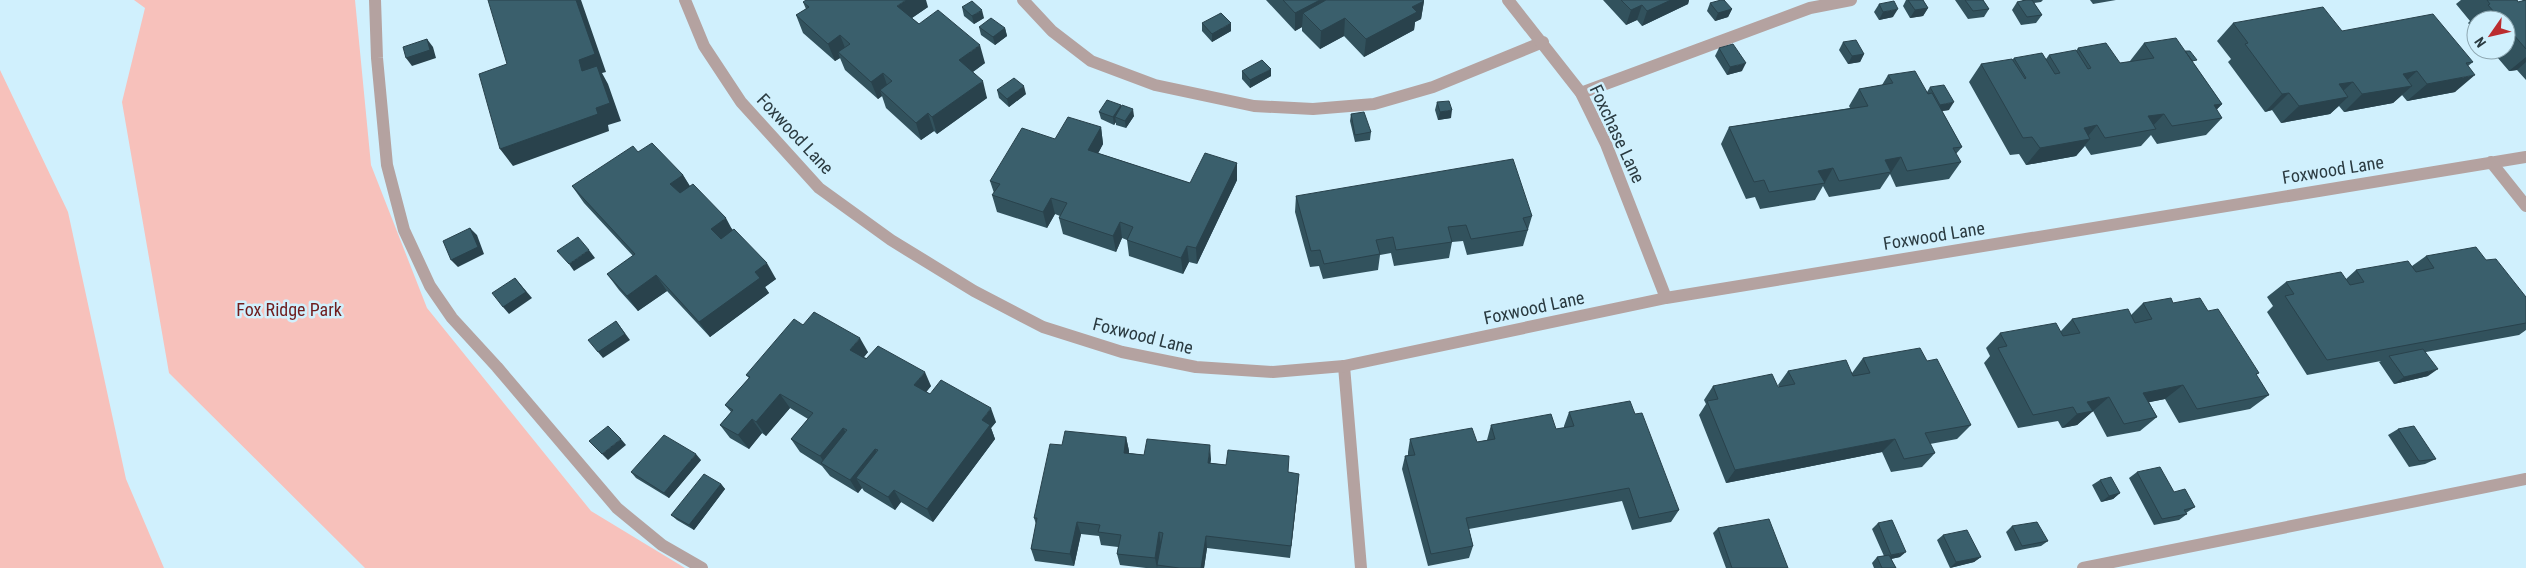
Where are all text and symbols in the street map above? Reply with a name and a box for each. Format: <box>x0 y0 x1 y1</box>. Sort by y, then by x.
north arrow <box>2466 10 2516 60</box>
text: N <box>2471 34 2489 50</box>
street label: Foxchase Lane <box>1586 81 1649 186</box>
street label: Foxwood Lane <box>753 89 838 178</box>
street label: Foxwood Lane <box>2281 151 2385 188</box>
street label: Foxwood Lane <box>1882 217 1986 254</box>
street label: Foxwood Lane <box>1482 287 1586 328</box>
park label: Fox Ridge Park <box>236 299 342 320</box>
street label: Foxwood Lane <box>1091 313 1195 358</box>

